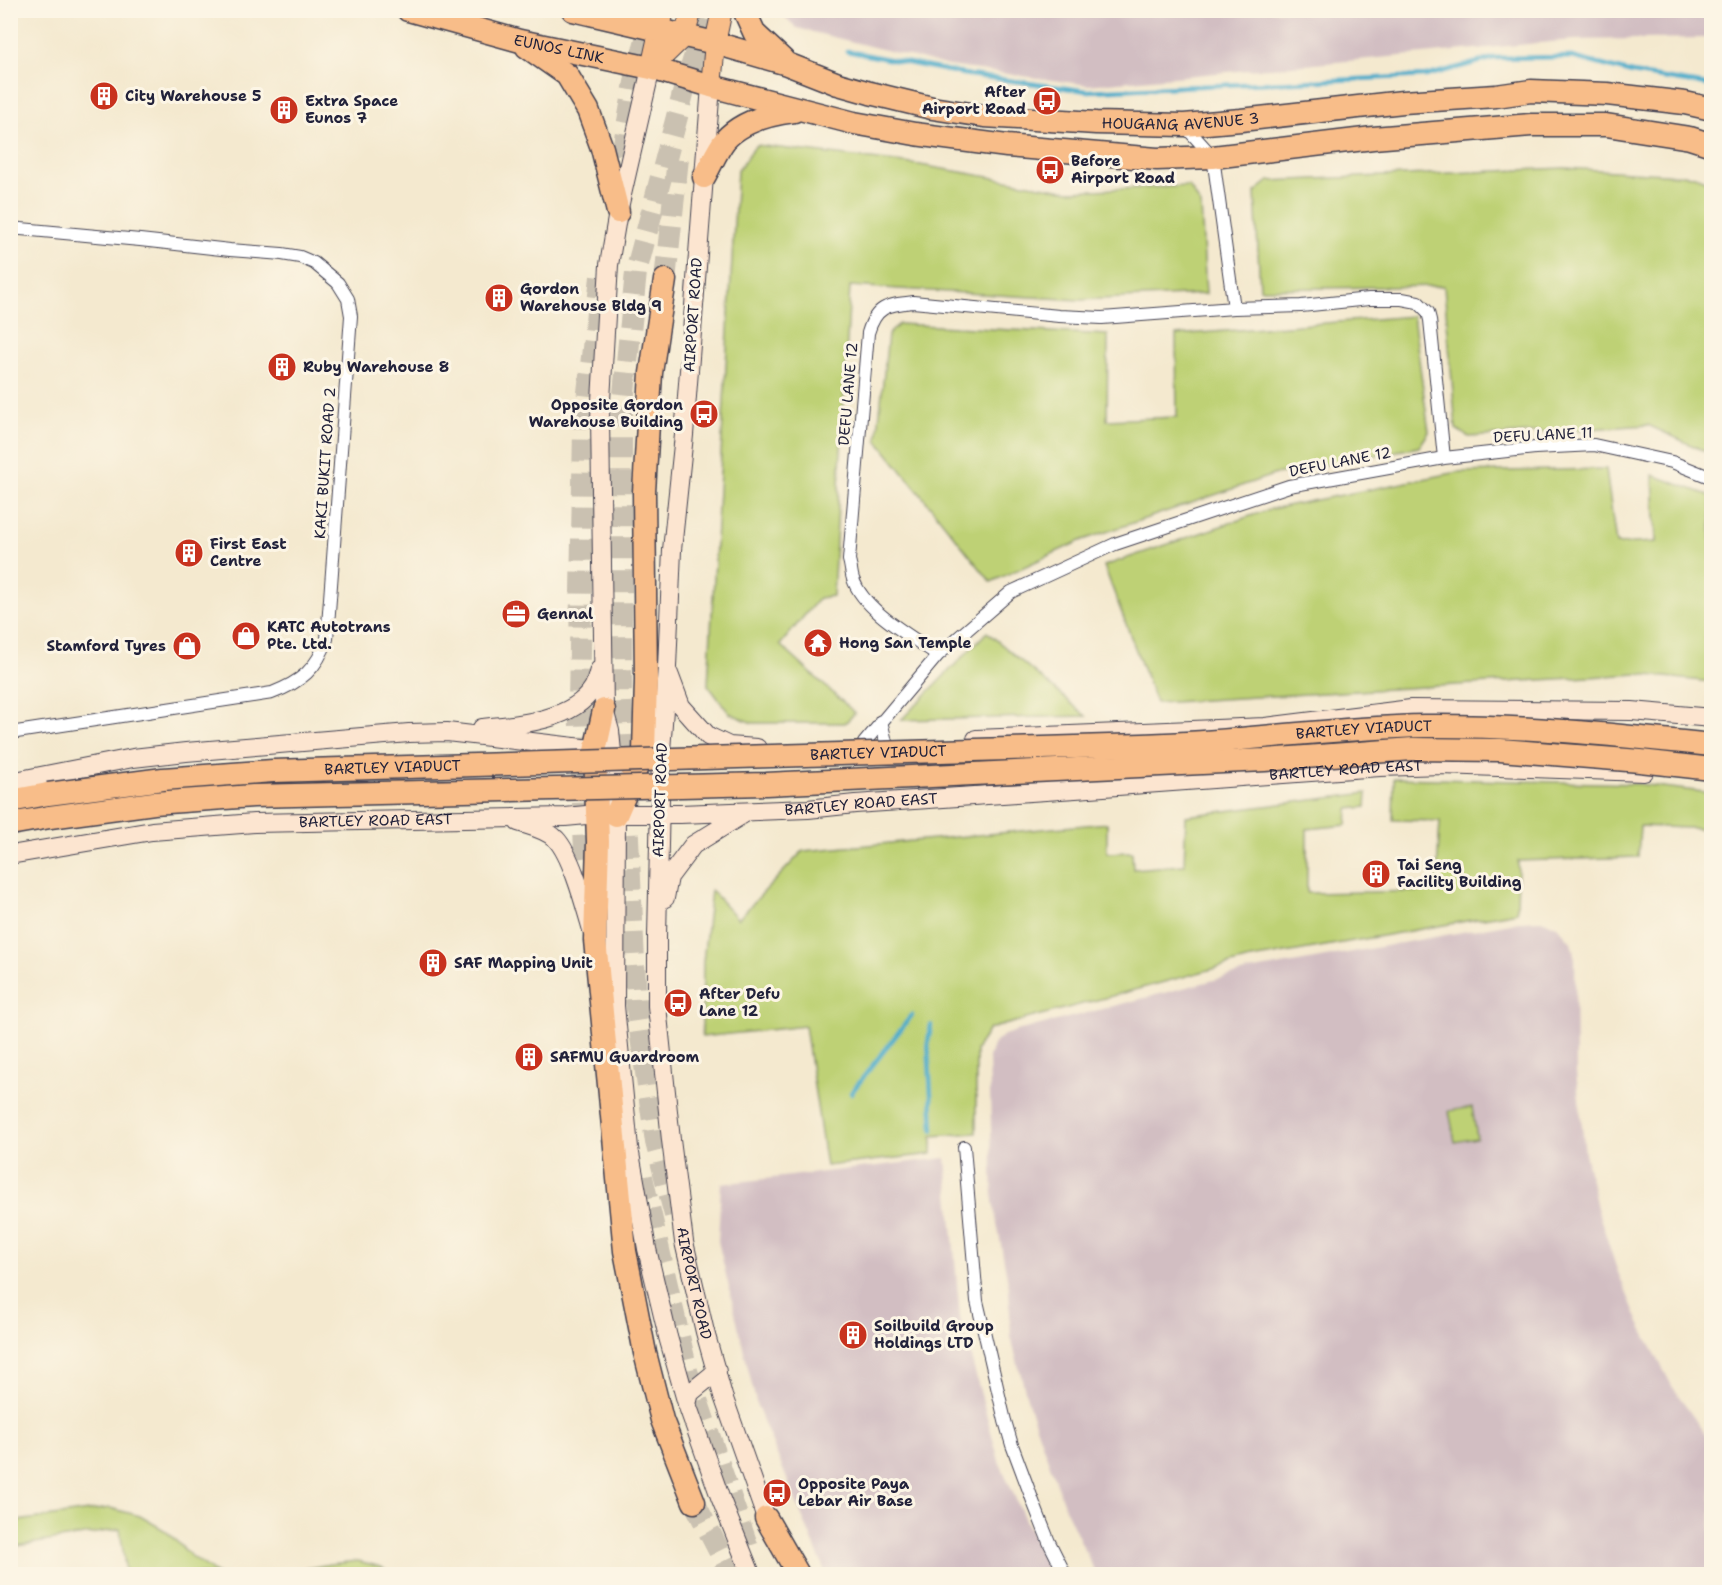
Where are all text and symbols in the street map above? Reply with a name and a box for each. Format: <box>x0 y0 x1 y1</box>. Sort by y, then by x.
street label: EUNOS LINK <box>511 30 606 68</box>
building icon: City Warehouse 5 <box>88 80 120 112</box>
place label: After Airport Road <box>922 82 1026 119</box>
bus stop icon: After Airport Road <box>1031 85 1063 117</box>
place label: City Warehouse 5 <box>125 86 262 106</box>
place label: Extra Space Eunos 7 <box>305 91 398 128</box>
building icon: Extra Space Eunos 7 <box>268 94 300 126</box>
street label: HOUGANG AVENUE 3 <box>1101 108 1260 135</box>
place label: Before Airport Road <box>1071 151 1175 188</box>
bus stop icon: Before Airport Road <box>1034 154 1066 186</box>
street label: AIRPORT ROAD <box>679 257 707 373</box>
place label: Gordon Warehouse Bldg 9 <box>520 279 662 316</box>
building icon: Gordon Warehouse Bldg 9 <box>483 282 515 314</box>
street label: DEFU LANE 12 <box>834 342 862 446</box>
building icon: Ruby Warehouse 8 <box>266 351 298 383</box>
place label: Ruby Warehouse 8 <box>303 357 449 377</box>
street label: KAKI BUKIT ROAD 2 <box>310 386 340 540</box>
place label: Opposite Gordon Warehouse Building <box>529 395 683 432</box>
bus stop icon: Opposite Gordon Warehouse Building <box>688 398 720 430</box>
street label: DEFU LANE 11 <box>1493 422 1593 448</box>
street label: DEFU LANE 12 <box>1287 442 1393 482</box>
place label: First East Centre <box>210 534 287 571</box>
building icon: First East Centre <box>173 537 205 569</box>
office icon: Gennal <box>500 598 532 630</box>
place label: Gennal <box>537 604 593 624</box>
place label: KATC Autotrans Pte. Ltd. <box>267 617 391 654</box>
shop icon: KATC Autotrans Pte. Ltd. <box>230 620 262 652</box>
temple icon: Hong San Temple <box>802 627 834 659</box>
shop icon: Stamford Tyres <box>171 630 203 662</box>
place label: Hong San Temple <box>839 633 972 653</box>
place label: Stamford Tyres <box>46 636 166 656</box>
street label: BARTLEY VIADUCT <box>1295 716 1432 744</box>
street label: BARTLEY VIADUCT <box>810 741 947 765</box>
street label: AIRPORT ROAD <box>648 742 672 858</box>
street label: BARTLEY VIADUCT <box>324 755 461 779</box>
street label: BARTLEY ROAD EAST <box>1269 756 1423 785</box>
street label: BARTLEY ROAD EAST <box>784 788 938 820</box>
street label: BARTLEY ROAD EAST <box>299 809 453 832</box>
place label: Tai Seng Facility Building <box>1397 855 1522 892</box>
building icon: Tai Seng Facility Building <box>1360 858 1392 890</box>
building icon: SAF Mapping Unit <box>417 947 449 979</box>
place label: SAF Mapping Unit <box>454 953 593 973</box>
place label: After Defu Lane 12 <box>699 984 780 1021</box>
bus stop icon: After Defu Lane 12 <box>662 987 694 1019</box>
building icon: SAFMU Guardroom <box>513 1041 545 1073</box>
place label: SAFMU Guardroom <box>550 1047 699 1067</box>
street label: AIRPORT ROAD <box>672 1226 717 1342</box>
place label: Soilbuild Group Holdings LTD <box>874 1316 994 1353</box>
building icon: Soilbuild Group Holdings LTD <box>837 1319 869 1351</box>
place label: Opposite Paya Lebar Air Base <box>798 1474 913 1511</box>
bus stop icon: Opposite Paya Lebar Air Base <box>761 1477 793 1509</box>

